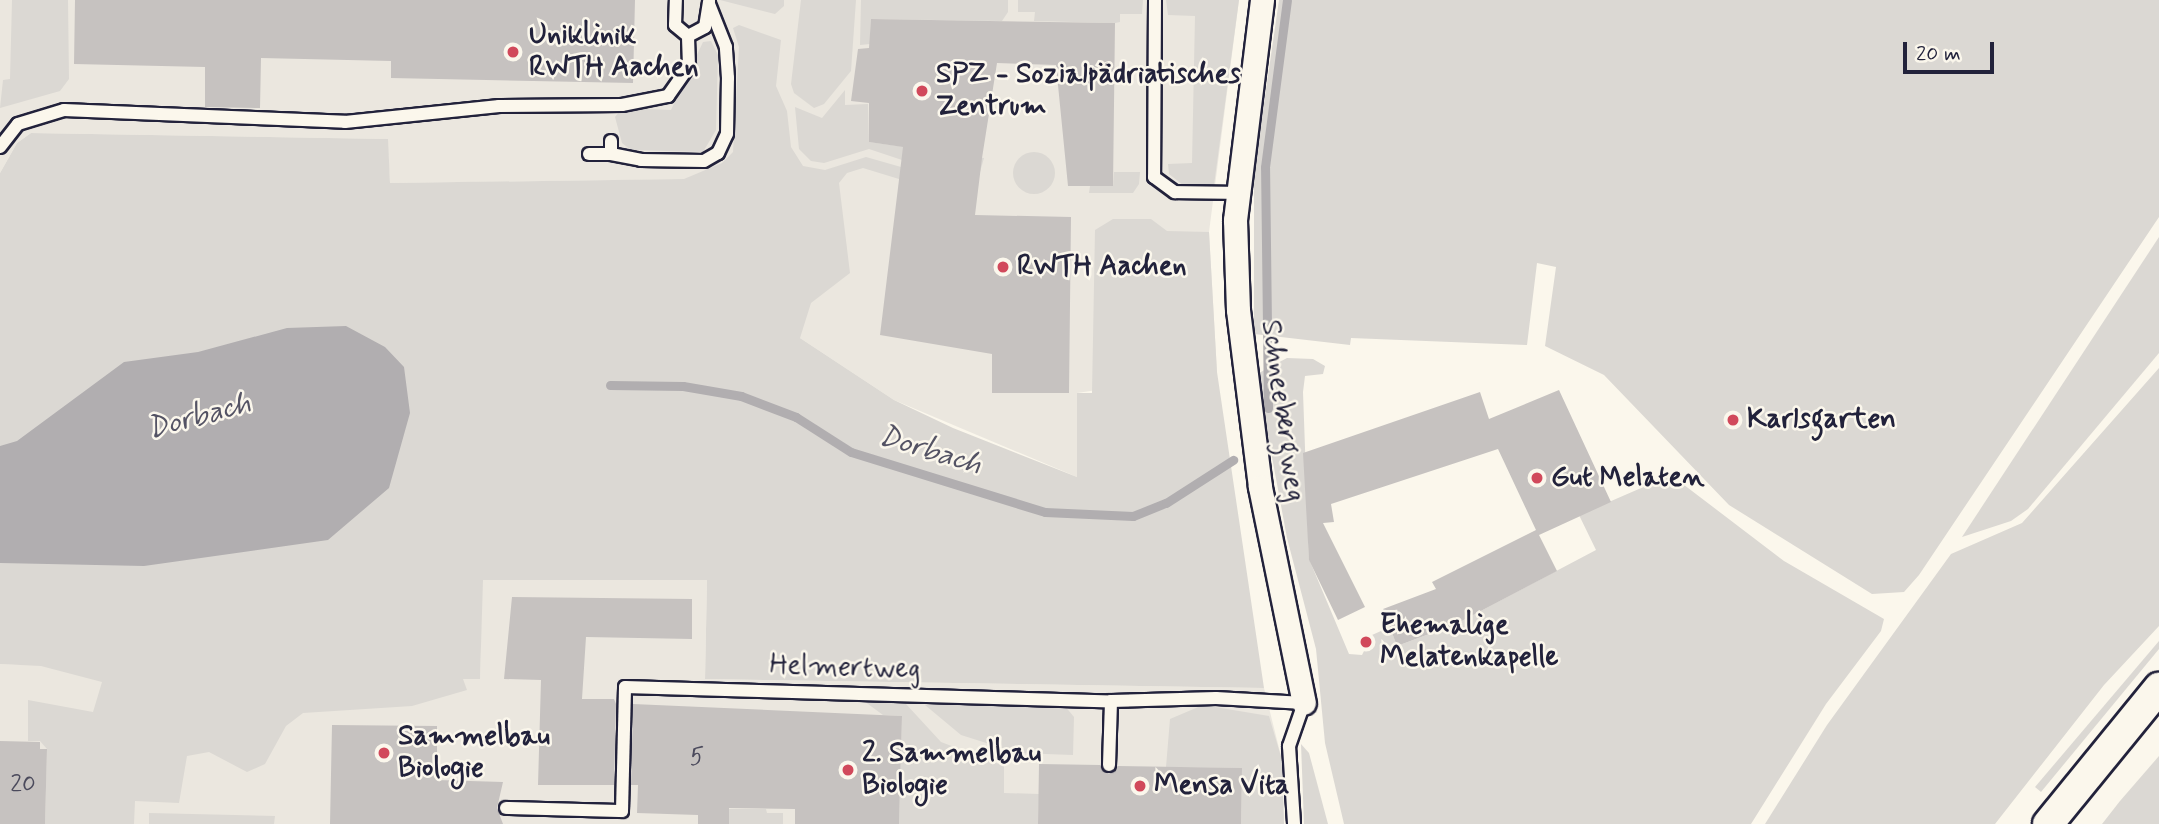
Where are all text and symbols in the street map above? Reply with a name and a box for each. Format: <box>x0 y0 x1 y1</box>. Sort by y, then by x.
place label: Uniklinik RWTH Aachen <box>529 19 699 85</box>
scale bar <box>1907 28 1998 72</box>
text: 20 m <box>1916 40 1961 68</box>
marker: Uniklinik RWTH Aachen <box>503 42 523 62</box>
place label: SPZ - Sozialpädriatisches Zentrum <box>936 58 1241 124</box>
marker: SPZ - Sozialpädriatisches Zentrum <box>914 83 930 99</box>
place label: RWTH Aachen <box>1017 250 1187 284</box>
marker: RWTH Aachen <box>995 259 1011 275</box>
street label: Schneebergweg <box>1253 318 1311 504</box>
water label: Dorbach <box>143 386 255 448</box>
place label: Karlsgarten <box>1747 403 1896 437</box>
marker: Karlsgarten <box>1725 412 1741 428</box>
water label: Dorbach <box>874 418 986 484</box>
place label: Gut Melaten <box>1551 461 1698 495</box>
marker: Gut Melaten <box>1529 470 1545 486</box>
place label: Ehemalige Melatenkapelle <box>1380 609 1559 675</box>
marker: Ehemalige Melatenkapelle <box>1358 634 1374 650</box>
street label: Helmertweg <box>769 649 921 687</box>
place label: Sammelbau Biologie <box>398 720 550 786</box>
place label: 2. Sammelbau Biologie <box>862 737 1041 803</box>
house number: 5 <box>690 744 704 772</box>
marker: Sammelbau Biologie <box>376 745 392 761</box>
marker: 2. Sammelbau Biologie <box>840 762 856 778</box>
place label: Mensa Vita <box>1154 769 1288 803</box>
house number: 20 <box>10 771 36 799</box>
marker: Mensa Vita <box>1132 778 1148 794</box>

